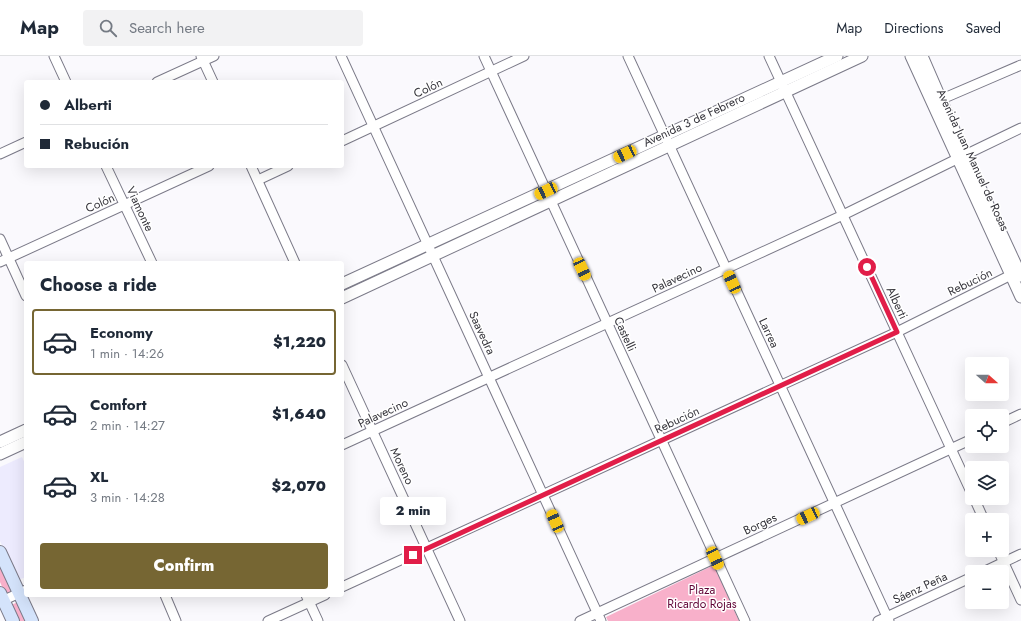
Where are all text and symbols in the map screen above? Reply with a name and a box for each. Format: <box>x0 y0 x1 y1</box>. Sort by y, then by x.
search box <box>83 10 363 46</box>
text: Map <box>20 14 59 41</box>
icon: search <box>97 17 119 39</box>
text: Search here <box>129 17 205 39</box>
text: Map <box>836 18 862 38</box>
text: Directions <box>884 18 944 38</box>
text: Saved <box>966 18 1001 38</box>
street label: Colón <box>410 73 446 103</box>
street label: Avenida Juan Manuel de Rosas <box>932 86 1014 234</box>
street label: Avenida 3 de Febrero <box>640 88 748 151</box>
text: Alberti <box>64 94 112 116</box>
text: Rebución <box>64 133 129 155</box>
car <box>612 143 638 165</box>
car <box>533 180 559 202</box>
street label: Viamonte <box>122 183 158 235</box>
street label: Colón <box>82 189 118 217</box>
car <box>571 256 593 282</box>
street label: Palavecino <box>649 258 705 297</box>
route start <box>858 258 876 276</box>
street label: Rebución <box>945 263 995 301</box>
car <box>721 269 743 295</box>
text: Choose a ride <box>40 272 157 298</box>
street label: Alberti <box>882 284 912 322</box>
street label: Saavedra <box>464 308 500 358</box>
street label: Castelli <box>609 314 641 354</box>
street label: Larrea <box>754 315 784 351</box>
text: Economy <box>90 322 153 344</box>
icon: car <box>42 324 78 360</box>
text: $1,220 <box>273 331 326 353</box>
text: 1 min · 14:26 <box>90 344 164 363</box>
north arrow <box>965 357 1009 401</box>
map controls <box>965 357 1009 609</box>
street label: Palavecino <box>355 393 411 432</box>
text: Comfort <box>90 394 147 416</box>
icon: car <box>42 396 78 432</box>
street label: Rebución <box>652 402 702 438</box>
text: $1,640 <box>272 403 326 425</box>
button: locate <box>965 409 1009 453</box>
text: 2 min · 14:27 <box>90 416 165 435</box>
street label: Moreno <box>386 444 419 488</box>
button: layers <box>965 461 1009 505</box>
text: XL <box>90 466 108 488</box>
icon: car <box>42 468 78 504</box>
text: $2,070 <box>272 475 326 497</box>
text: 3 min · 14:28 <box>90 488 165 507</box>
callout: 2 min <box>380 497 446 525</box>
text: 2 min <box>396 501 430 520</box>
car <box>795 505 821 527</box>
car <box>545 508 565 534</box>
street label: Borges <box>740 508 780 540</box>
button: + <box>965 513 1009 557</box>
button: Confirm <box>40 543 328 589</box>
car <box>704 545 726 571</box>
route end <box>404 546 422 564</box>
button: − <box>965 565 1009 609</box>
street label: Sáenz Peña <box>890 567 951 609</box>
park label: Plaza Ricardo Rojas <box>667 581 737 613</box>

